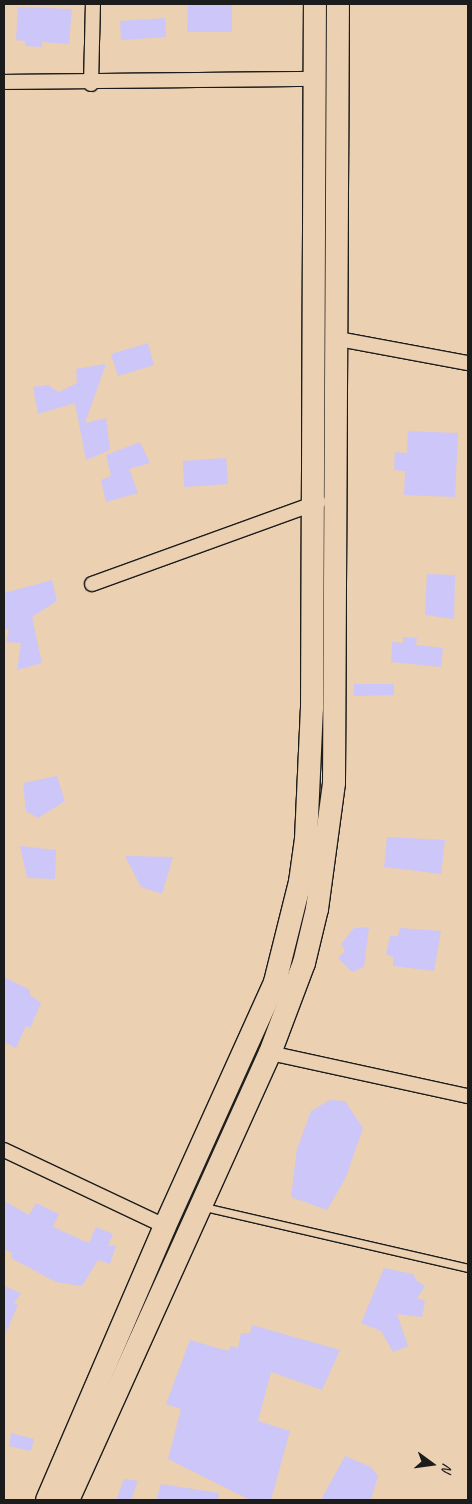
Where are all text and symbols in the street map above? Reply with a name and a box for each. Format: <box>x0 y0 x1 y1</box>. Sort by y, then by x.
north arrow <box>407 1439 457 1489</box>
text: N <box>438 1461 456 1474</box>

